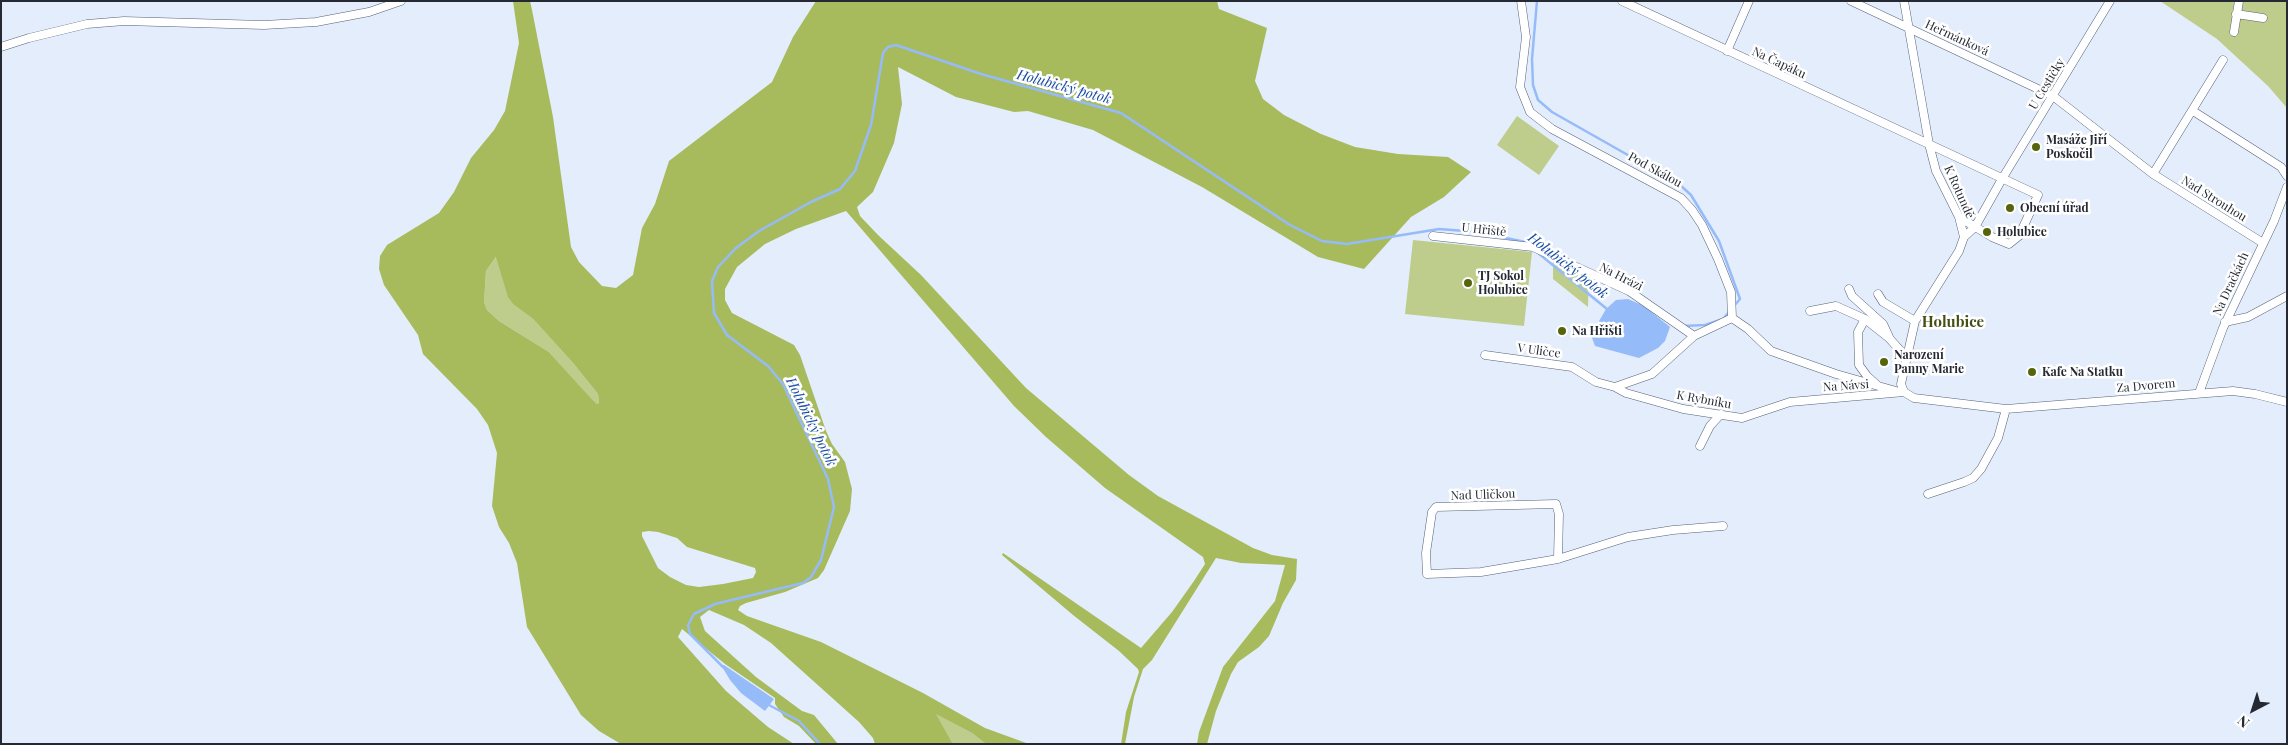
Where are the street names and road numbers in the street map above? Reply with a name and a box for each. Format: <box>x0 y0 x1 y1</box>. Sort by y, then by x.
street label: Heřmánková <box>1923 17 1991 59</box>
street label: Na Čapáku <box>1750 44 1808 82</box>
street label: U Cestičky <box>2026 56 2068 112</box>
street label: Pod Skálou <box>1626 149 1684 191</box>
street label: K Rotundě <box>1941 163 1977 221</box>
street label: Nad Strouhou <box>2179 173 2249 225</box>
street label: U Hřiště <box>1461 220 1507 240</box>
street label: Na Dračkách <box>2210 250 2252 318</box>
street label: Na Hrázi <box>1597 260 1645 294</box>
street label: V Uličce <box>1517 341 1561 361</box>
street label: Za Dvorem <box>2116 376 2176 396</box>
street label: Na Návsi <box>1823 377 1869 395</box>
street label: K Rybníku <box>1675 388 1733 412</box>
street label: Nad Uličkou <box>1450 487 1516 503</box>

